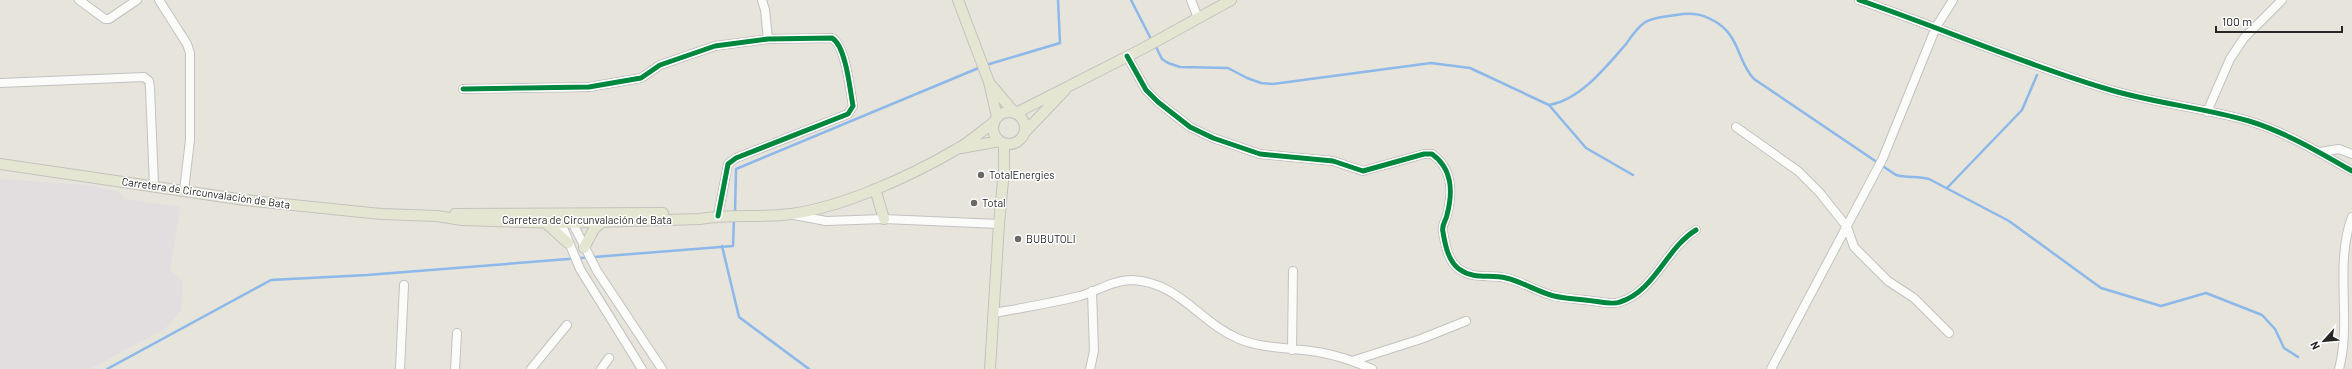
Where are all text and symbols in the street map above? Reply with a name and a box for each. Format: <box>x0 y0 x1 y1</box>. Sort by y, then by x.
scale bar <box>2216 8 2342 34</box>
text: 100 m <box>2222 14 2252 28</box>
place label: TotalEnergies <box>989 168 1055 181</box>
marker: TotalEnergies <box>976 170 986 180</box>
street label: Carretera de Circunvalación de Bata <box>121 174 291 211</box>
place label: Total <box>982 196 1006 209</box>
marker: Total <box>969 198 979 208</box>
street label: Carretera de Circunvalación de Bata <box>502 213 672 226</box>
place label: BUBUTOLI <box>1026 232 1076 245</box>
marker: BUBUTOLI <box>1013 234 1023 244</box>
north arrow <box>2304 321 2344 361</box>
text: N <box>2307 340 2322 352</box>

